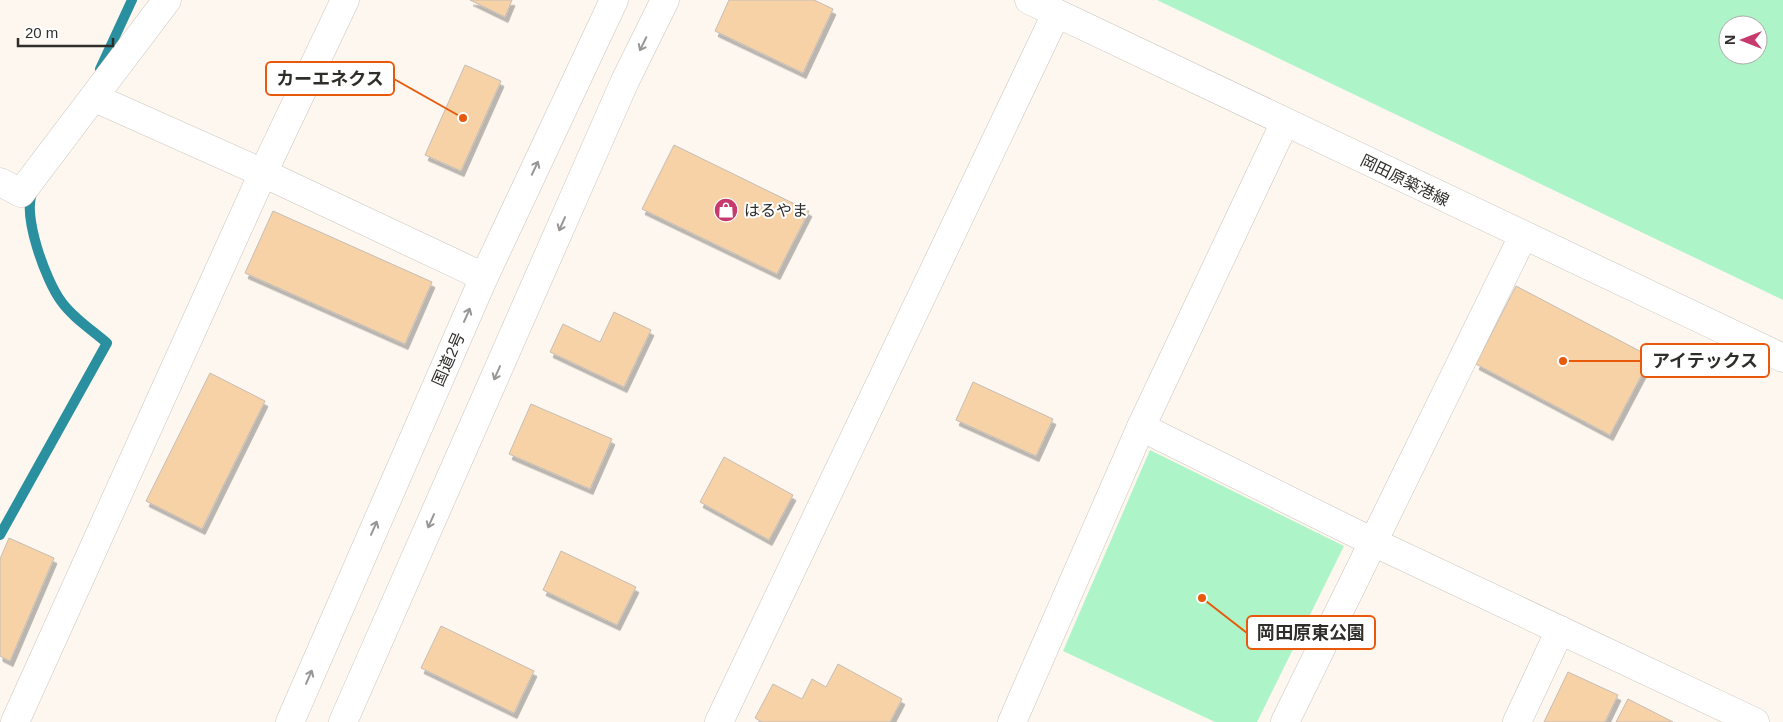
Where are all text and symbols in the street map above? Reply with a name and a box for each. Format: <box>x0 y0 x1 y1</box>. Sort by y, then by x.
scale bar <box>18 15 112 47</box>
north arrow <box>1718 15 1768 65</box>
text: 20 m <box>25 24 58 41</box>
text: N <box>1722 35 1738 45</box>
one-way arrow <box>638 36 647 51</box>
callout: カーエネクス <box>266 62 394 95</box>
text: カーエネクス <box>276 69 384 89</box>
street label: 岡田原築港線 <box>1358 152 1452 209</box>
one-way arrow <box>531 161 541 176</box>
shop icon: はるやま <box>713 197 739 223</box>
place label: はるやま <box>744 202 808 219</box>
one-way arrow <box>557 216 567 231</box>
one-way arrow <box>463 308 473 323</box>
street label: 国道2号 <box>429 330 468 389</box>
callout: アイテックス <box>1641 344 1769 377</box>
text: アイテックス <box>1652 351 1758 371</box>
one-way arrow <box>491 365 501 380</box>
one-way arrow <box>426 513 436 528</box>
one-way arrow <box>370 521 380 536</box>
callout: 岡田原東公園 <box>1247 616 1375 649</box>
text: 岡田原東公園 <box>1257 623 1365 643</box>
one-way arrow <box>305 670 315 685</box>

